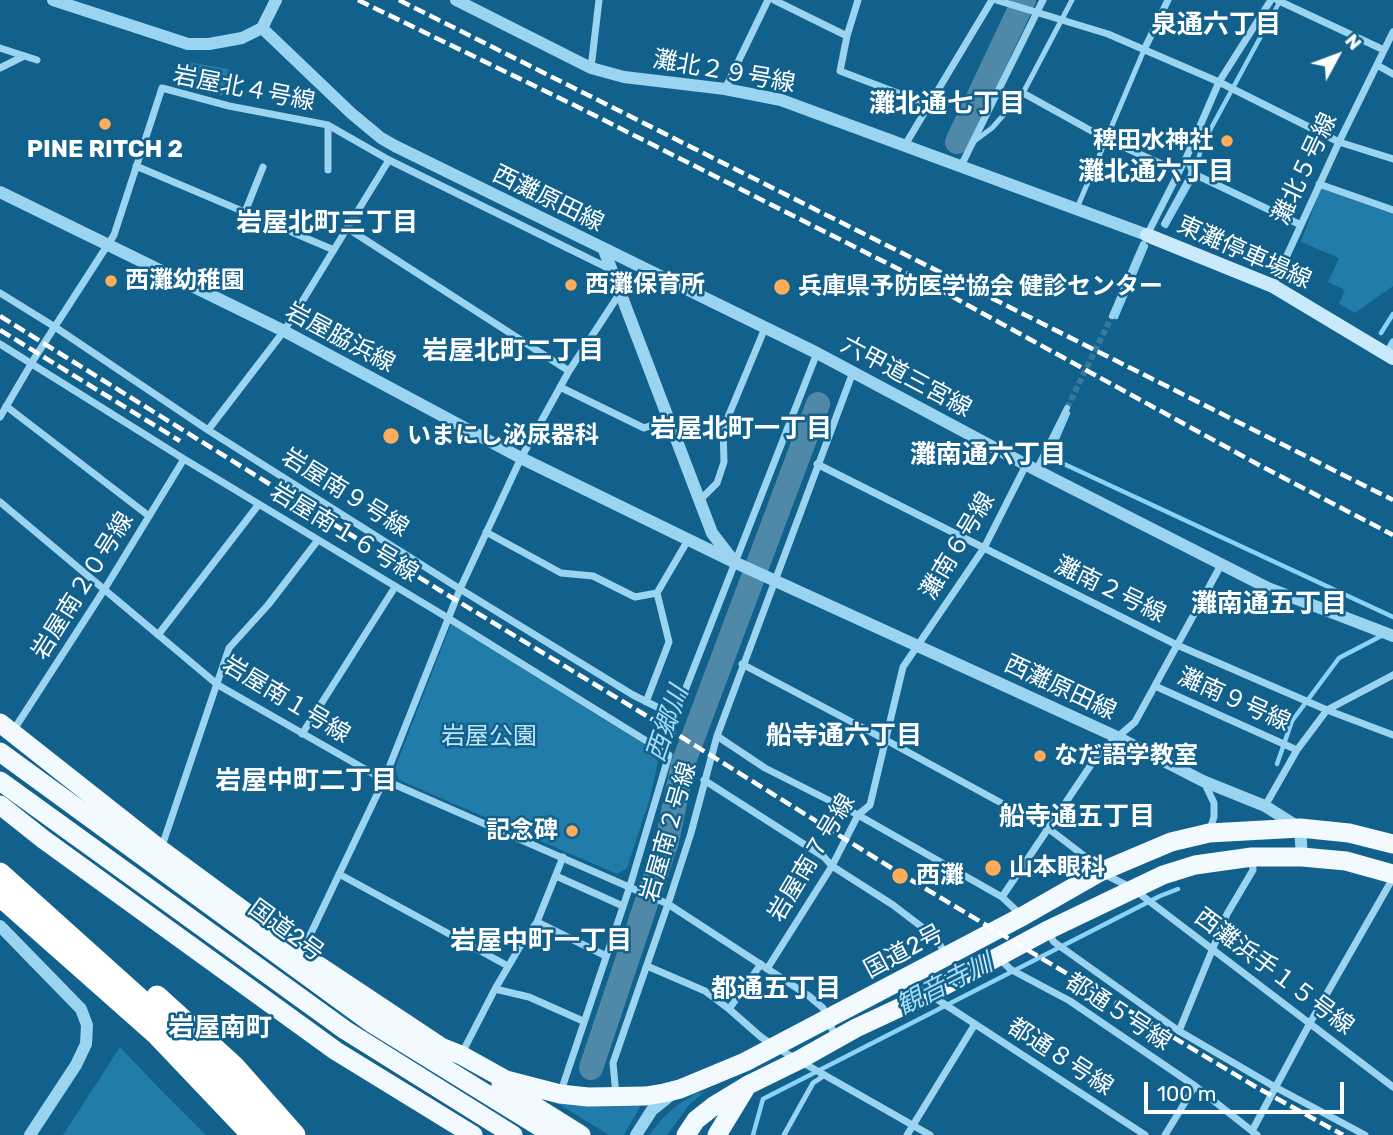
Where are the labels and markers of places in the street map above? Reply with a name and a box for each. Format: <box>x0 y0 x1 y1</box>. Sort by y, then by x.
marker: PINE RITCH 2 <box>97 116 113 132</box>
place label: 稗田水神社 <box>1093 127 1213 155</box>
marker: 稗田水神社 <box>1219 133 1235 149</box>
place label: PINE RITCH 2 <box>27 136 183 164</box>
place label: 西灘幼稚園 <box>125 267 245 295</box>
place label: 西灘保育所 <box>585 271 705 299</box>
marker: 西灘幼稚園 <box>103 273 119 289</box>
place label: 兵庫県予防医学協会 健診センター <box>798 273 1163 301</box>
marker: 西灘保育所 <box>563 277 579 293</box>
marker: 兵庫県予防医学協会 健診センター <box>772 277 792 297</box>
place label: いまにし泌尿器科 <box>407 422 599 450</box>
marker: いまにし泌尿器科 <box>381 426 401 446</box>
place label: なだ語学教室 <box>1054 742 1198 770</box>
marker: なだ語学教室 <box>1032 748 1048 764</box>
place label: 記念碑 <box>486 817 558 845</box>
marker: 記念碑 <box>564 823 580 839</box>
place label: 山本眼科 <box>1009 854 1105 882</box>
marker: 山本眼科 <box>983 858 1003 878</box>
place label: 西灘 <box>916 862 964 890</box>
marker: 西灘 <box>890 866 910 886</box>

